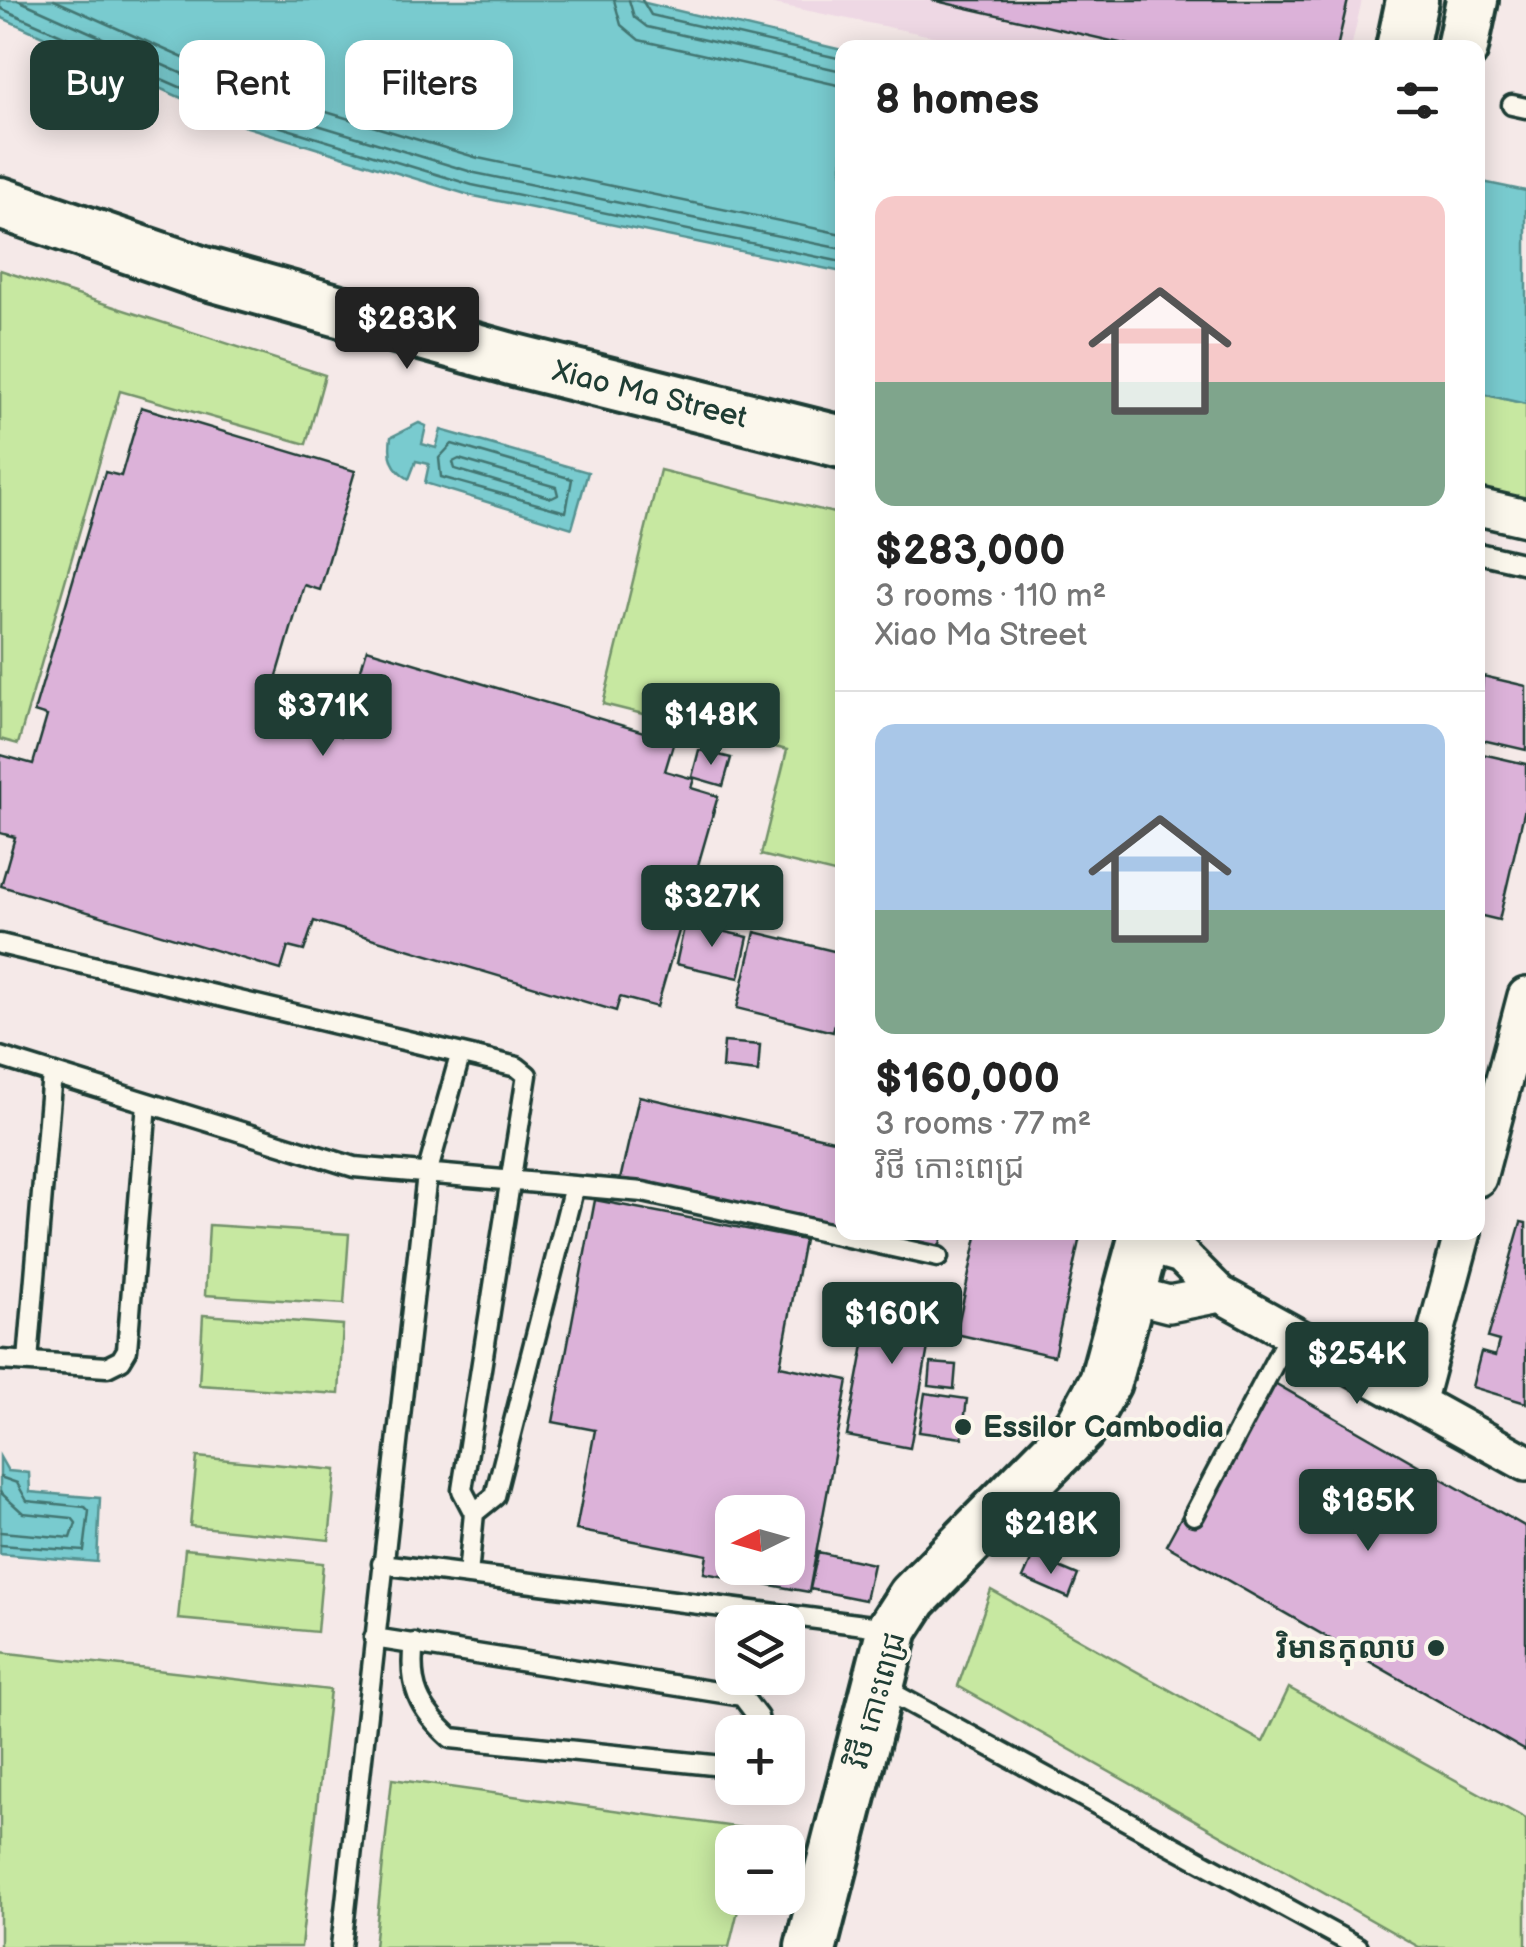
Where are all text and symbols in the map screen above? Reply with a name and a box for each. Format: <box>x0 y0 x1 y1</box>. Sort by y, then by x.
chip: Buy <box>30 40 159 130</box>
chip: Rent <box>179 40 325 130</box>
chip: Filters <box>345 40 513 130</box>
icon: filters <box>1390 73 1445 128</box>
text: 8 homes <box>875 75 1039 126</box>
icon: home <box>1070 261 1250 441</box>
pin: $283K <box>337 287 477 372</box>
text: $283K <box>357 300 457 339</box>
street label: Xiao Ma Street <box>548 353 751 437</box>
text: $283,000 <box>875 526 1065 577</box>
text: 3 rooms · 110 m² <box>875 577 1106 616</box>
text: Xiao Ma Street <box>875 616 1087 655</box>
pin: $371K <box>253 674 393 759</box>
pin: $148K <box>641 683 781 768</box>
text: $371K <box>277 687 369 726</box>
text: $148K <box>664 696 758 735</box>
icon: home <box>1070 789 1250 969</box>
pin: $327K <box>642 865 782 950</box>
text: $327K <box>663 878 761 917</box>
text: $160,000 <box>875 1054 1060 1105</box>
text: 3 rooms · 77 m² <box>875 1105 1091 1144</box>
text: វិថី កោះពេជ្រ <box>875 1149 1025 1188</box>
pin: $160K <box>822 1282 962 1367</box>
text: $160K <box>844 1295 940 1334</box>
pin: $254K <box>1287 1322 1427 1407</box>
text: $254K <box>1307 1335 1407 1374</box>
place label: Essilor Cambodia <box>983 1410 1224 1446</box>
marker: Essilor Cambodia <box>952 1416 974 1438</box>
pin: $185K <box>1298 1469 1438 1554</box>
text: $185K <box>1321 1482 1415 1521</box>
pin: $218K <box>981 1492 1121 1577</box>
north arrow <box>715 1495 805 1585</box>
map controls <box>715 1495 805 1915</box>
text: $218K <box>1004 1505 1098 1544</box>
button: layers <box>715 1605 805 1695</box>
street label: វិថី កោះពេជ្រ <box>838 1627 914 1773</box>
place label: វិមានកុលាប <box>1275 1630 1416 1667</box>
marker: វិមានកុលាប <box>1425 1637 1447 1659</box>
button: + <box>715 1715 805 1805</box>
button: − <box>715 1825 805 1915</box>

